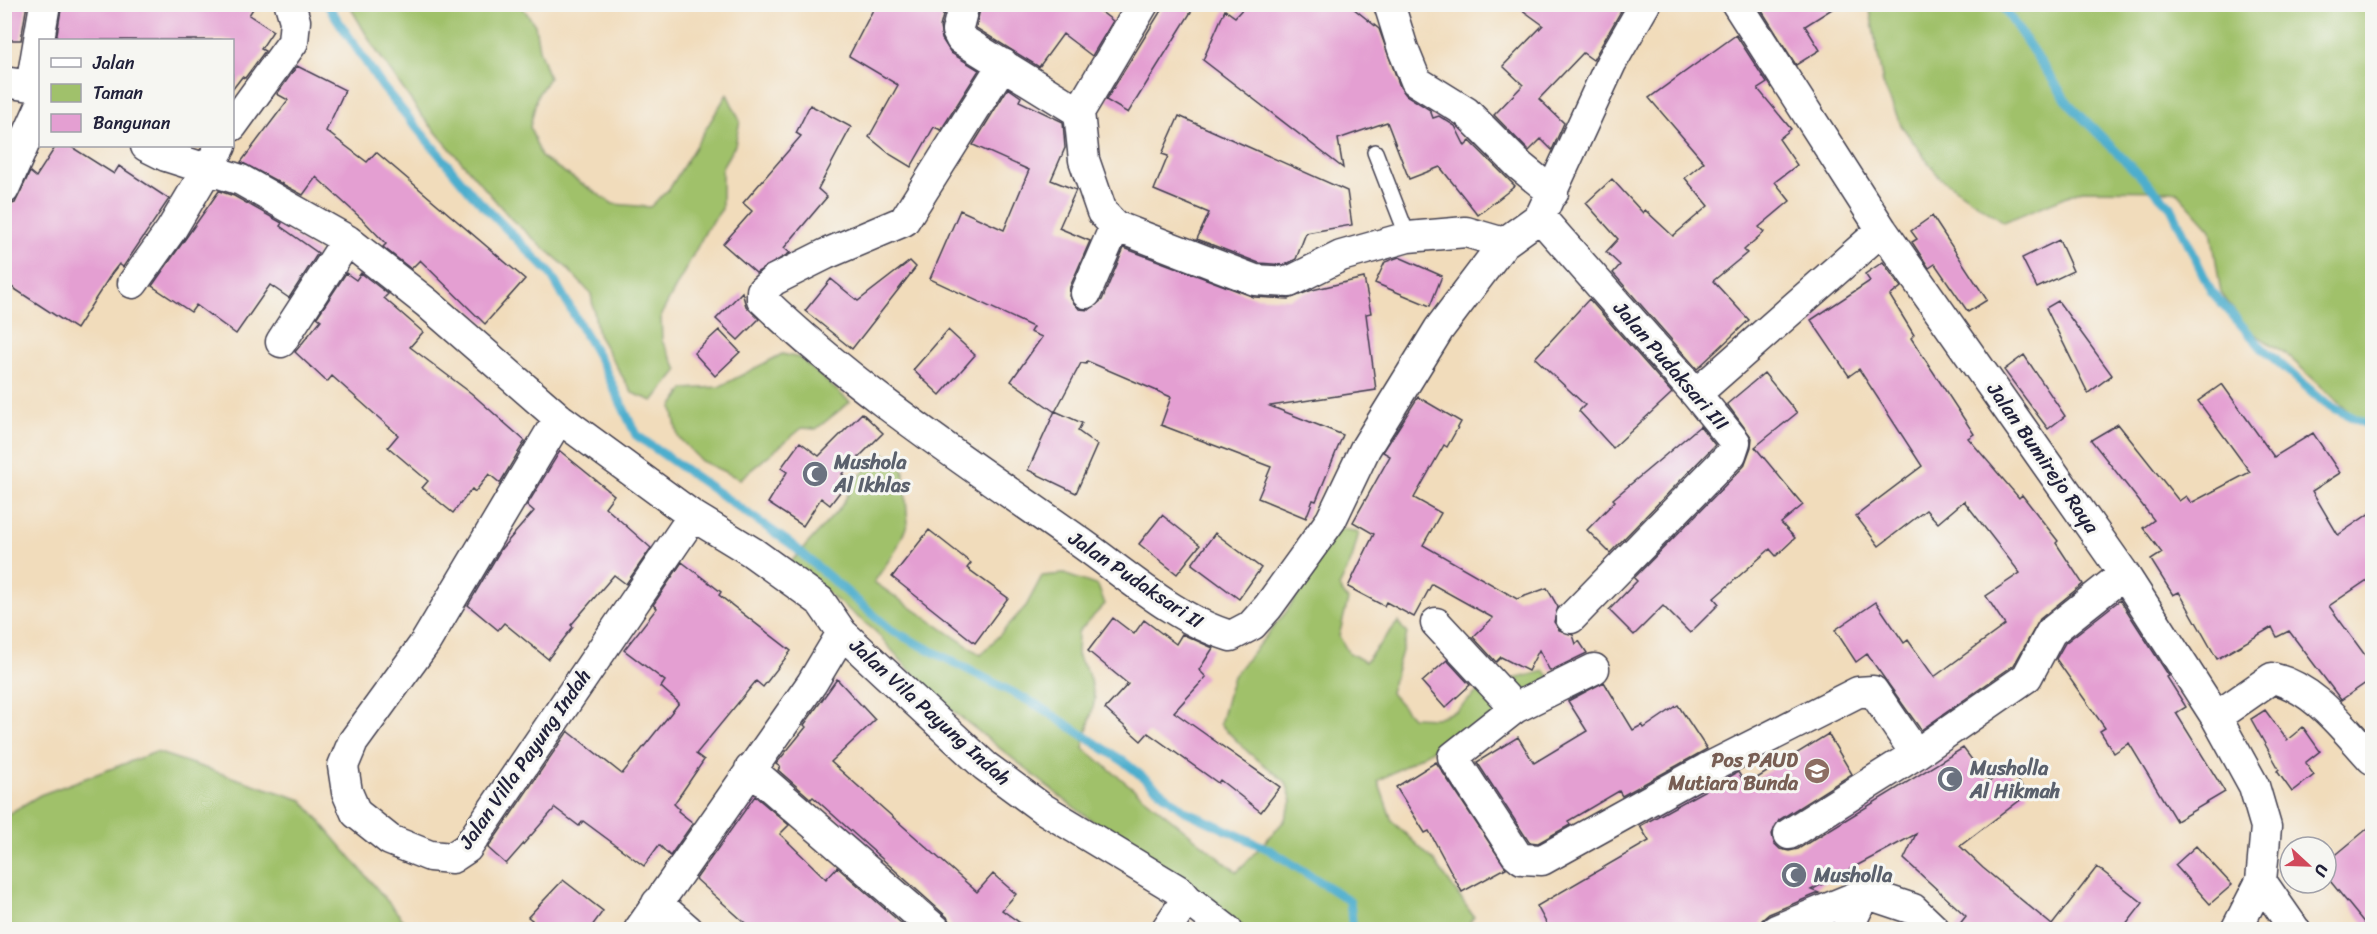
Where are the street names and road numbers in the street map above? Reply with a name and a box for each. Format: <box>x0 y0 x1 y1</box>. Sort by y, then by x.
street label: Jalan Pudaksari III <box>1604 292 1738 439</box>
street label: Jalan Bumirejo Raya <box>1977 374 2109 542</box>
street label: Jalan Pudaksari II <box>1060 521 1211 638</box>
street label: Jalan Vila Payung Indah <box>840 629 1019 795</box>
street label: Jalan Villa Payung Indah <box>449 661 601 857</box>

